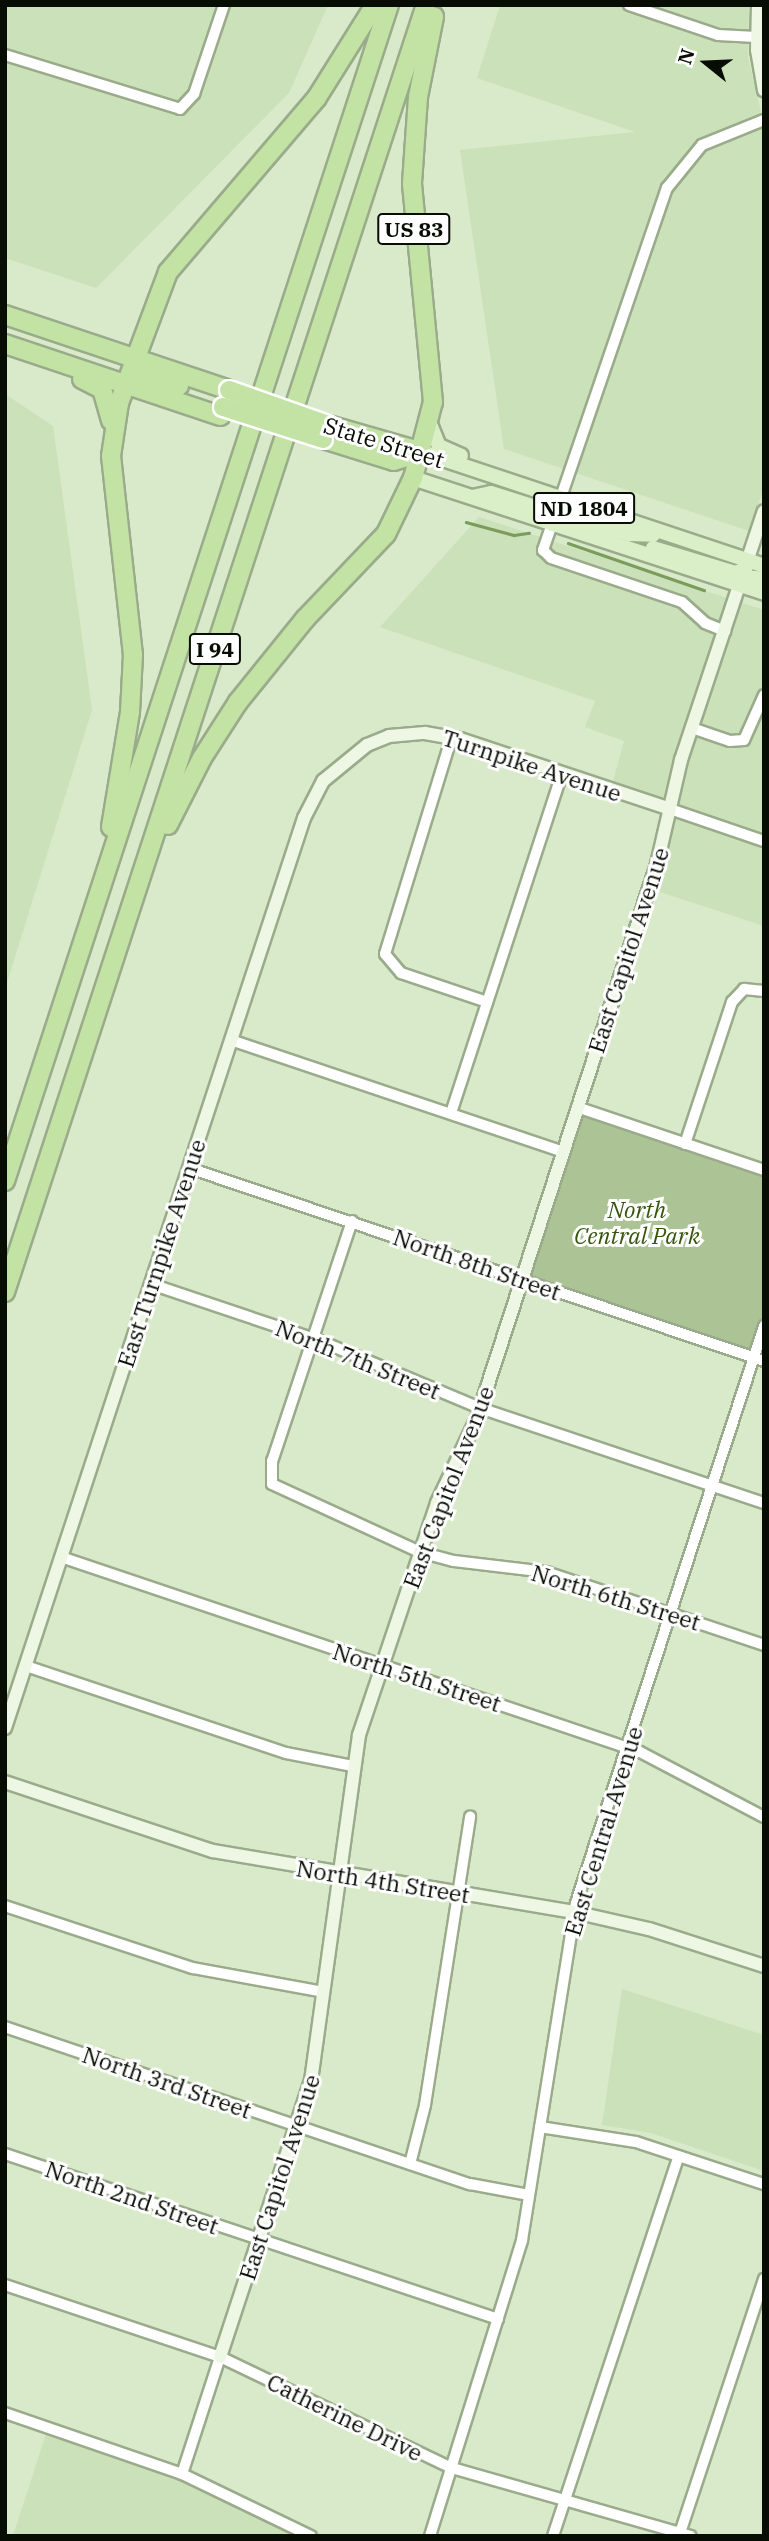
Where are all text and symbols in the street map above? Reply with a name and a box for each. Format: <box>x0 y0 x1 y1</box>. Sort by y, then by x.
north arrow <box>671 28 741 98</box>
text: N <box>672 46 700 67</box>
road number: US 83 <box>377 212 451 246</box>
street label: State Street <box>321 411 447 473</box>
road number: ND 1804 <box>532 490 636 526</box>
road number: I 94 <box>189 632 241 666</box>
street label: Turnpike Avenue <box>439 723 625 807</box>
street label: East Capitol Avenue <box>582 844 674 1056</box>
street label: East Turnpike Avenue <box>111 1135 211 1371</box>
park label: North Central Park <box>574 1195 700 1249</box>
street label: North 8th Street <box>390 1222 564 1306</box>
street label: North 7th Street <box>272 1313 444 1405</box>
street label: East Capitol Avenue <box>397 1382 499 1592</box>
street label: North 6th Street <box>528 1558 704 1636</box>
street label: North 5th Street <box>329 1637 505 1717</box>
street label: East Central Avenue <box>558 1723 648 1939</box>
street label: North 4th Street <box>294 1854 472 1908</box>
street label: North 3rd Street <box>79 2040 255 2124</box>
street label: East Capitol Avenue <box>233 2071 325 2283</box>
street label: North 2nd Street <box>42 2154 222 2240</box>
street label: Catherine Drive <box>263 2367 427 2467</box>

